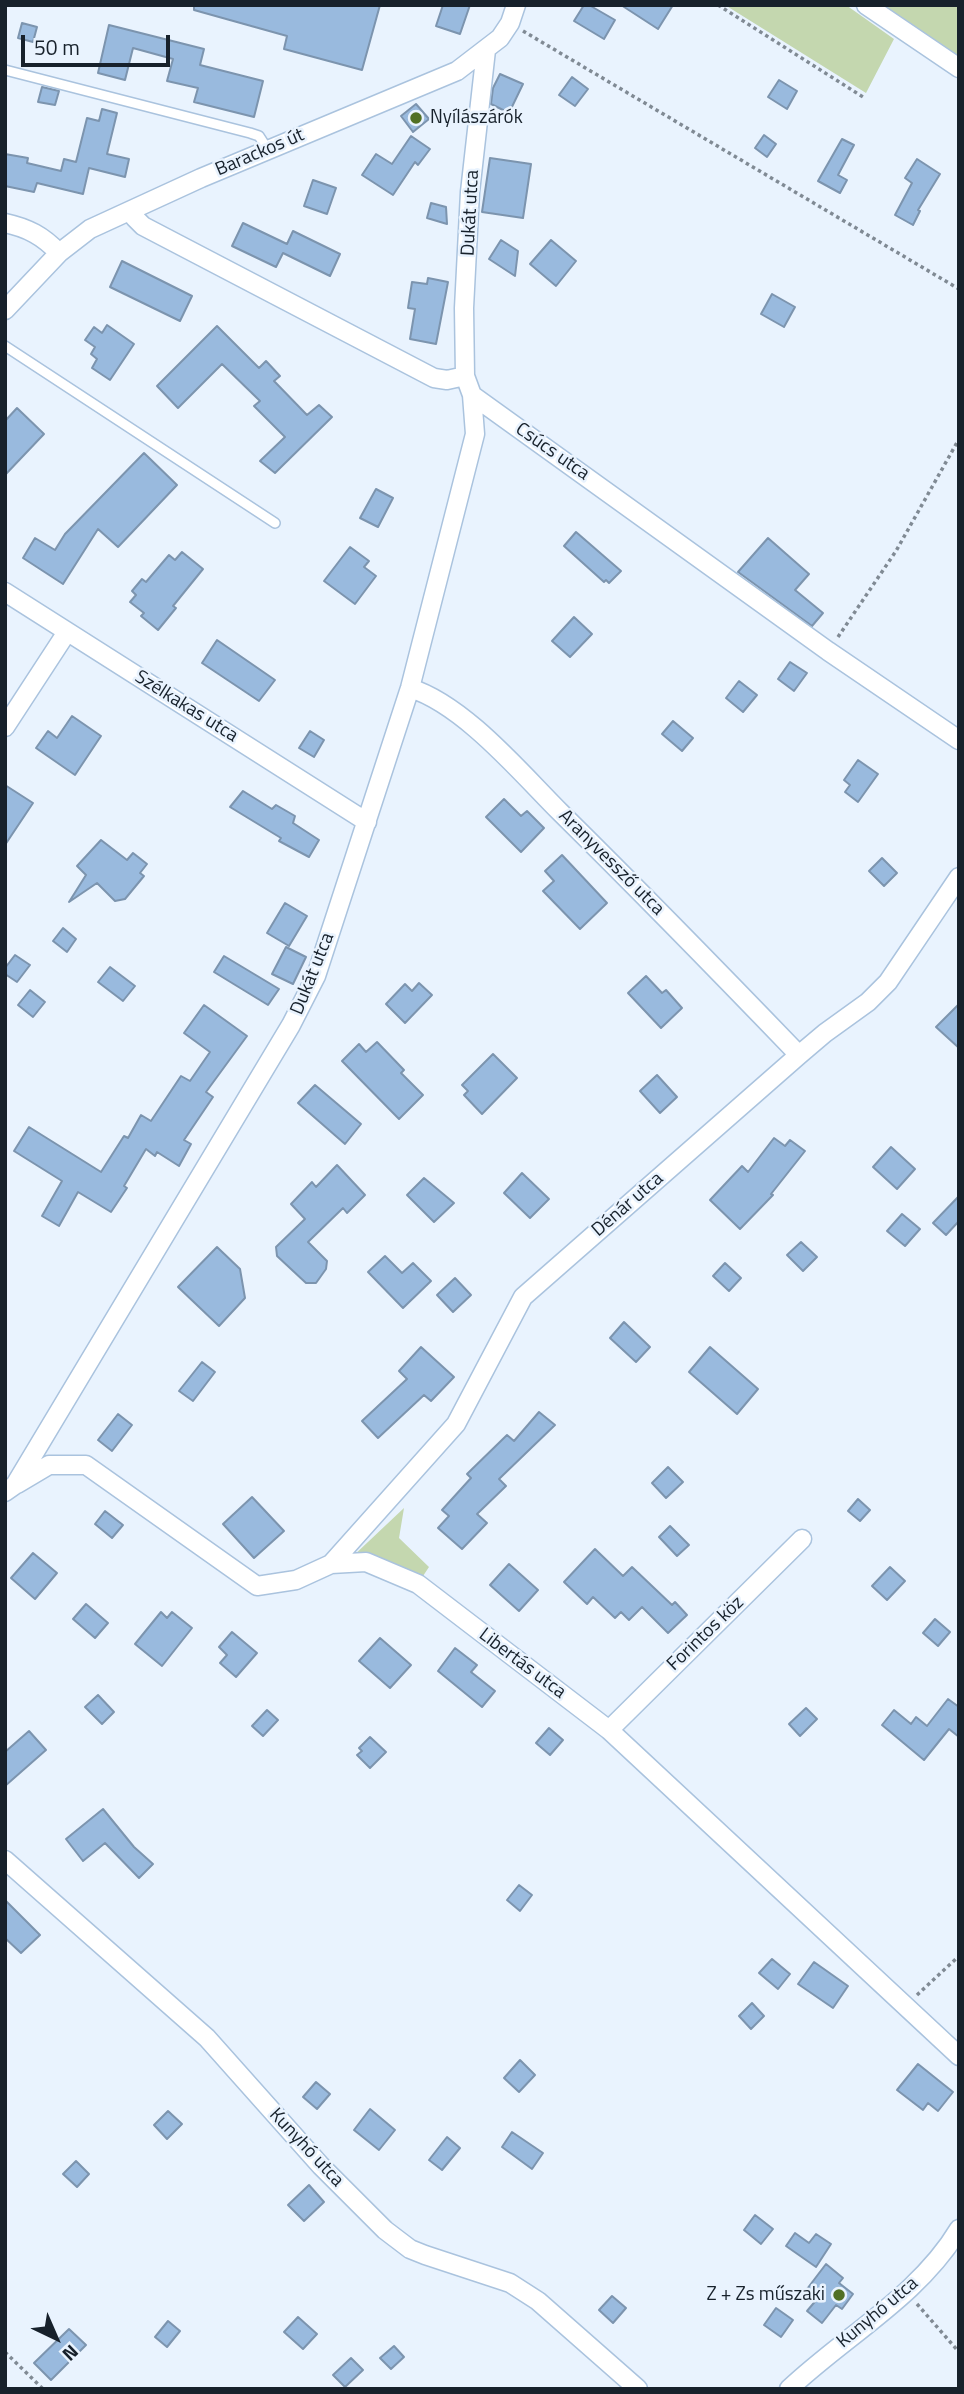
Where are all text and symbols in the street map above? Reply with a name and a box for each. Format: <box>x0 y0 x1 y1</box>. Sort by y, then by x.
scale bar <box>24 21 173 65</box>
text: 50 m <box>34 31 80 63</box>
place label: Nyílászárók <box>430 107 523 129</box>
marker: Nyílászárók <box>408 110 424 126</box>
street label: Barackos út <box>212 124 308 182</box>
street label: Dukát utca <box>457 169 485 257</box>
street label: Csúcs utca <box>511 418 593 486</box>
street label: Szélkakas utca <box>130 666 242 748</box>
street label: Aranyvessző utca <box>553 805 669 921</box>
street label: Dukát utca <box>286 930 340 1018</box>
street label: Dénár utca <box>588 1168 668 1242</box>
street label: Forintos köz <box>663 1592 749 1676</box>
street label: Libertás utca <box>474 1624 570 1704</box>
street label: Kunyhó utca <box>264 2104 348 2192</box>
street label: Kunyhó utca <box>833 2272 923 2354</box>
place label: Z + Zs műszaki <box>706 2284 825 2306</box>
marker: Z + Zs műszaki <box>831 2287 847 2303</box>
north arrow <box>21 2303 91 2373</box>
text: N <box>56 2338 86 2368</box>

